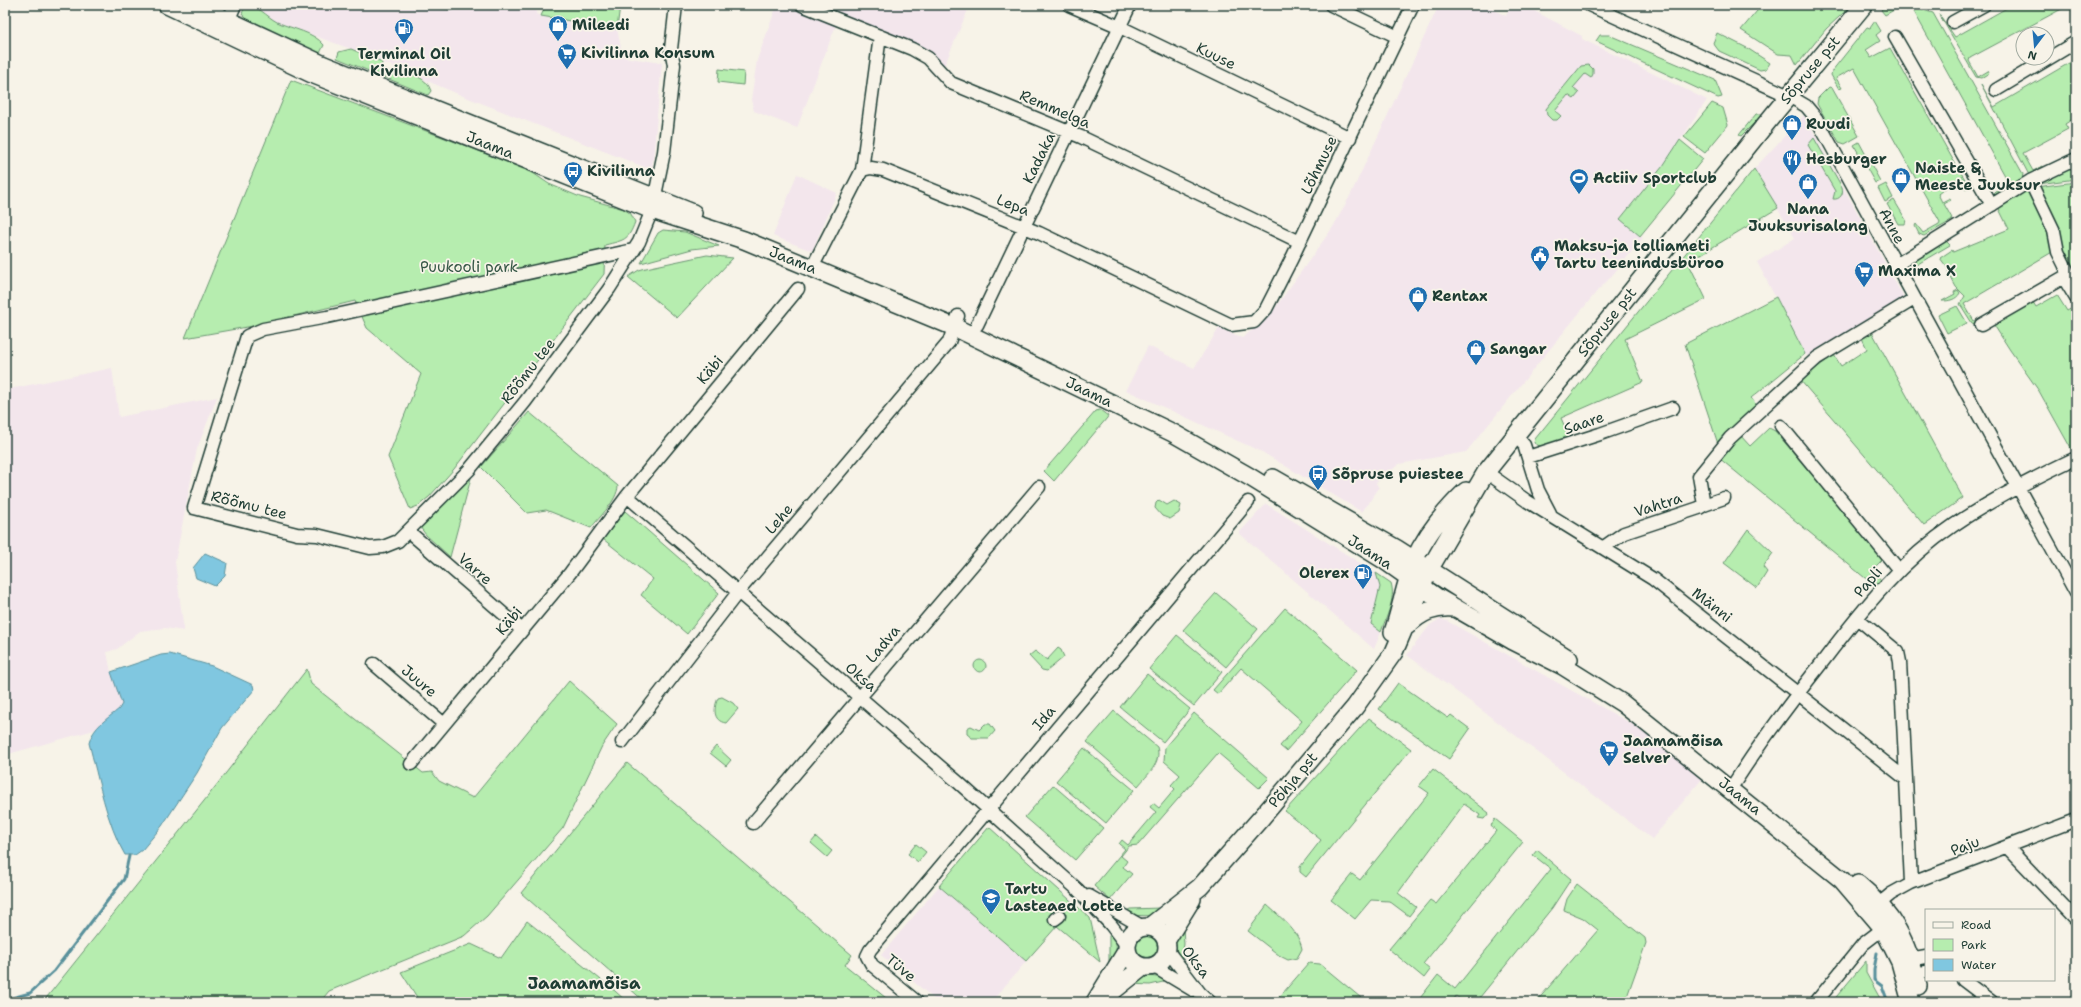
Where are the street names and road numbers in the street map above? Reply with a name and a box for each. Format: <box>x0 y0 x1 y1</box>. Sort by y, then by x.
street label: Sõpruse pst <box>1775 32 1845 108</box>
street label: Kuuse <box>1193 38 1239 74</box>
street label: Remmelga <box>1016 85 1094 133</box>
street label: Jaama <box>463 126 517 164</box>
street label: Kadaka <box>1018 128 1060 187</box>
street label: Lõhmuse <box>1296 132 1342 198</box>
street label: Lepa <box>993 189 1033 221</box>
street label: Anne <box>1874 205 1910 247</box>
street label: Jaama <box>766 241 820 279</box>
street label: Sõpruse pst <box>1573 283 1641 361</box>
street label: Rõõmu tee <box>496 334 560 408</box>
street label: Käbi <box>692 351 728 389</box>
street label: Jaama <box>1062 372 1116 412</box>
street label: Saare <box>1561 407 1607 439</box>
street label: Rõõmu tee <box>209 486 289 524</box>
street label: Vahtra <box>1632 488 1685 522</box>
street label: Lehe <box>760 500 798 538</box>
street label: Jaama <box>1344 530 1397 574</box>
street label: Varre <box>454 549 496 589</box>
street label: Papli <box>1849 562 1887 602</box>
street label: Männi <box>1688 583 1736 627</box>
street label: Käbi <box>491 602 527 640</box>
street label: Ladva <box>861 620 905 667</box>
street label: Oksa <box>841 658 882 697</box>
street label: Juure <box>397 660 441 702</box>
street label: Ida <box>1028 701 1061 735</box>
street label: Põhja pst <box>1264 748 1322 812</box>
street label: Jaama <box>1714 773 1766 820</box>
street label: Paju <box>1948 831 1982 861</box>
street label: Oksa <box>1177 942 1215 983</box>
street label: Tüve <box>882 950 920 986</box>

